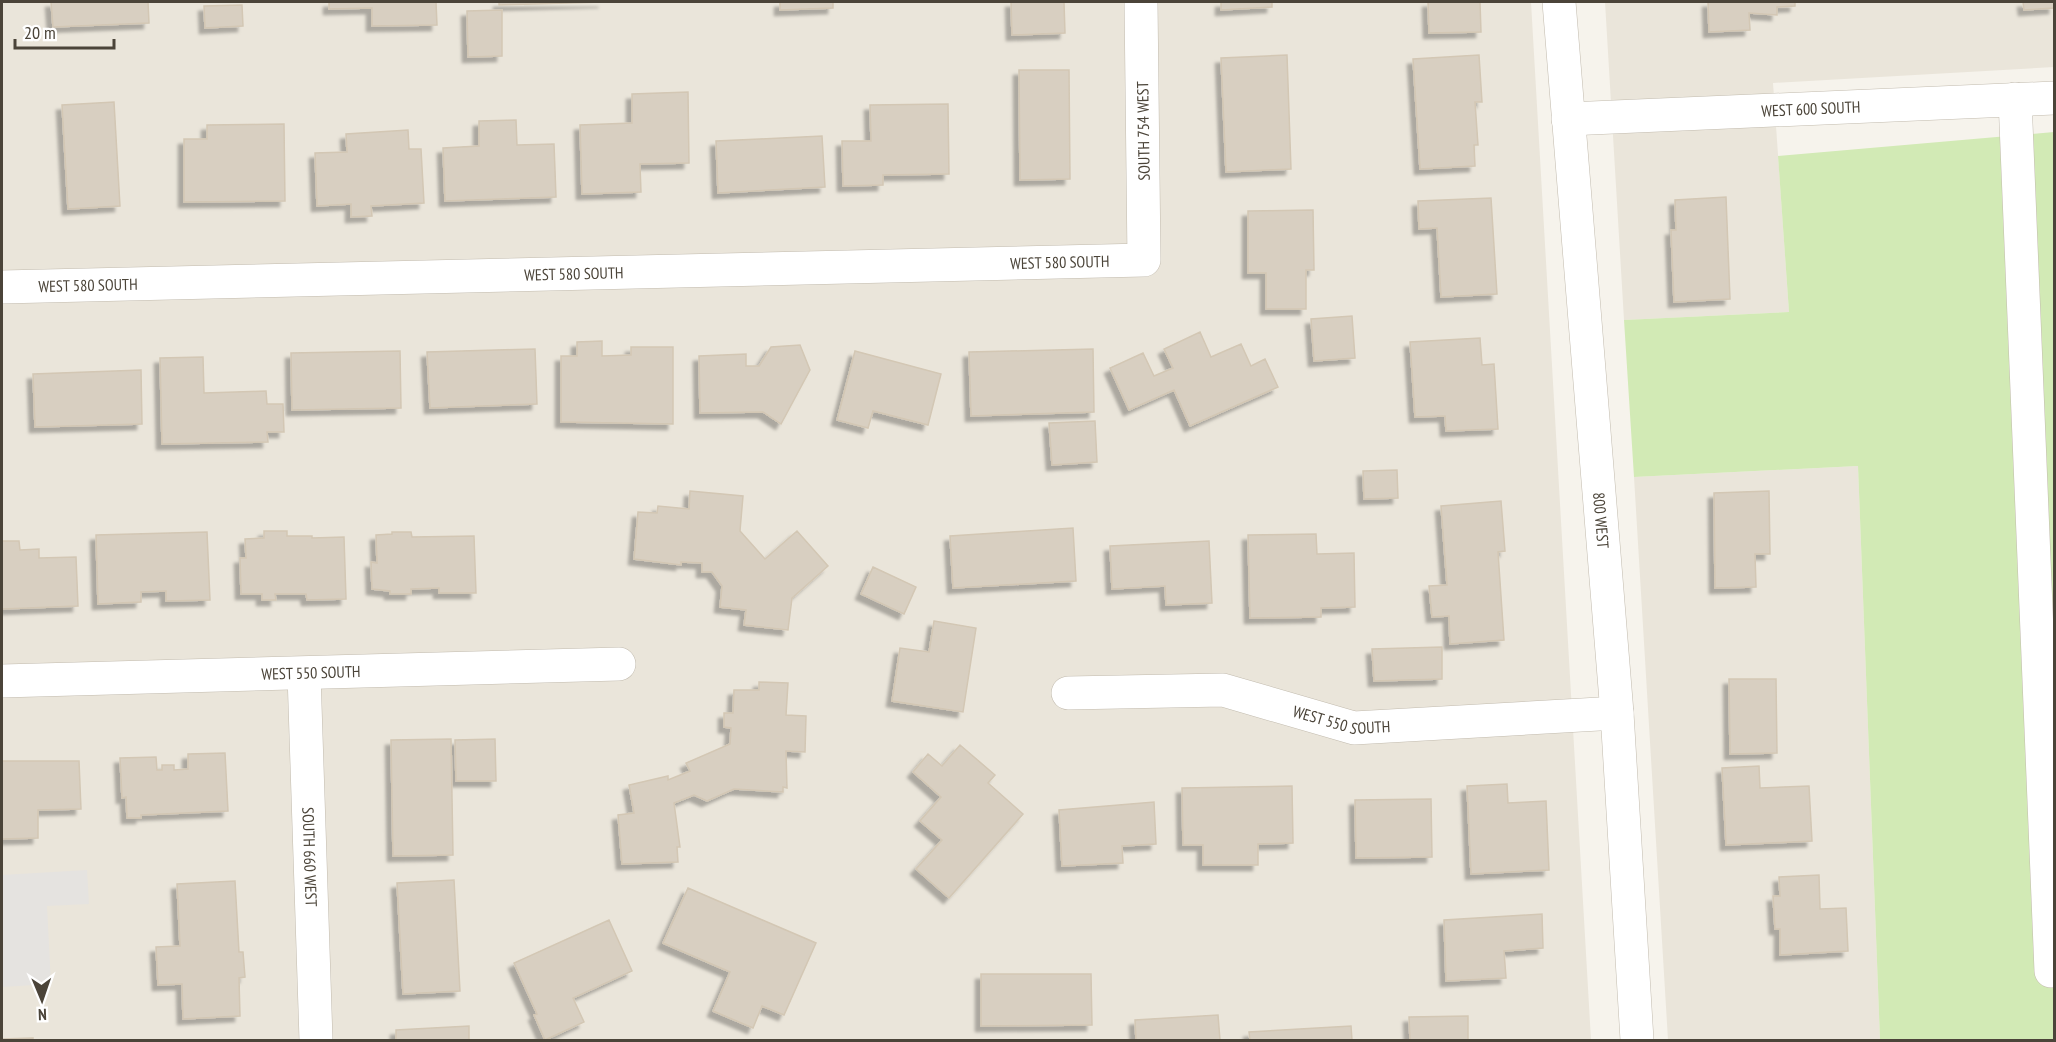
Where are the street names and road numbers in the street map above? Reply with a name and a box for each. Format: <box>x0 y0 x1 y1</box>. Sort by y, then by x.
street label: SOUTH 754 WEST <box>1132 81 1154 181</box>
street label: WEST 600 SOUTH <box>1761 96 1861 121</box>
street label: WEST 580 SOUTH <box>1010 251 1110 273</box>
street label: WEST 580 SOUTH <box>524 262 624 285</box>
street label: WEST 580 SOUTH <box>38 274 138 296</box>
street label: 800 WEST <box>1589 491 1614 549</box>
street label: WEST 550 SOUTH <box>261 661 361 684</box>
street label: WEST 550 SOUTH <box>1291 701 1391 739</box>
street label: SOUTH 660 WEST <box>298 807 322 907</box>

